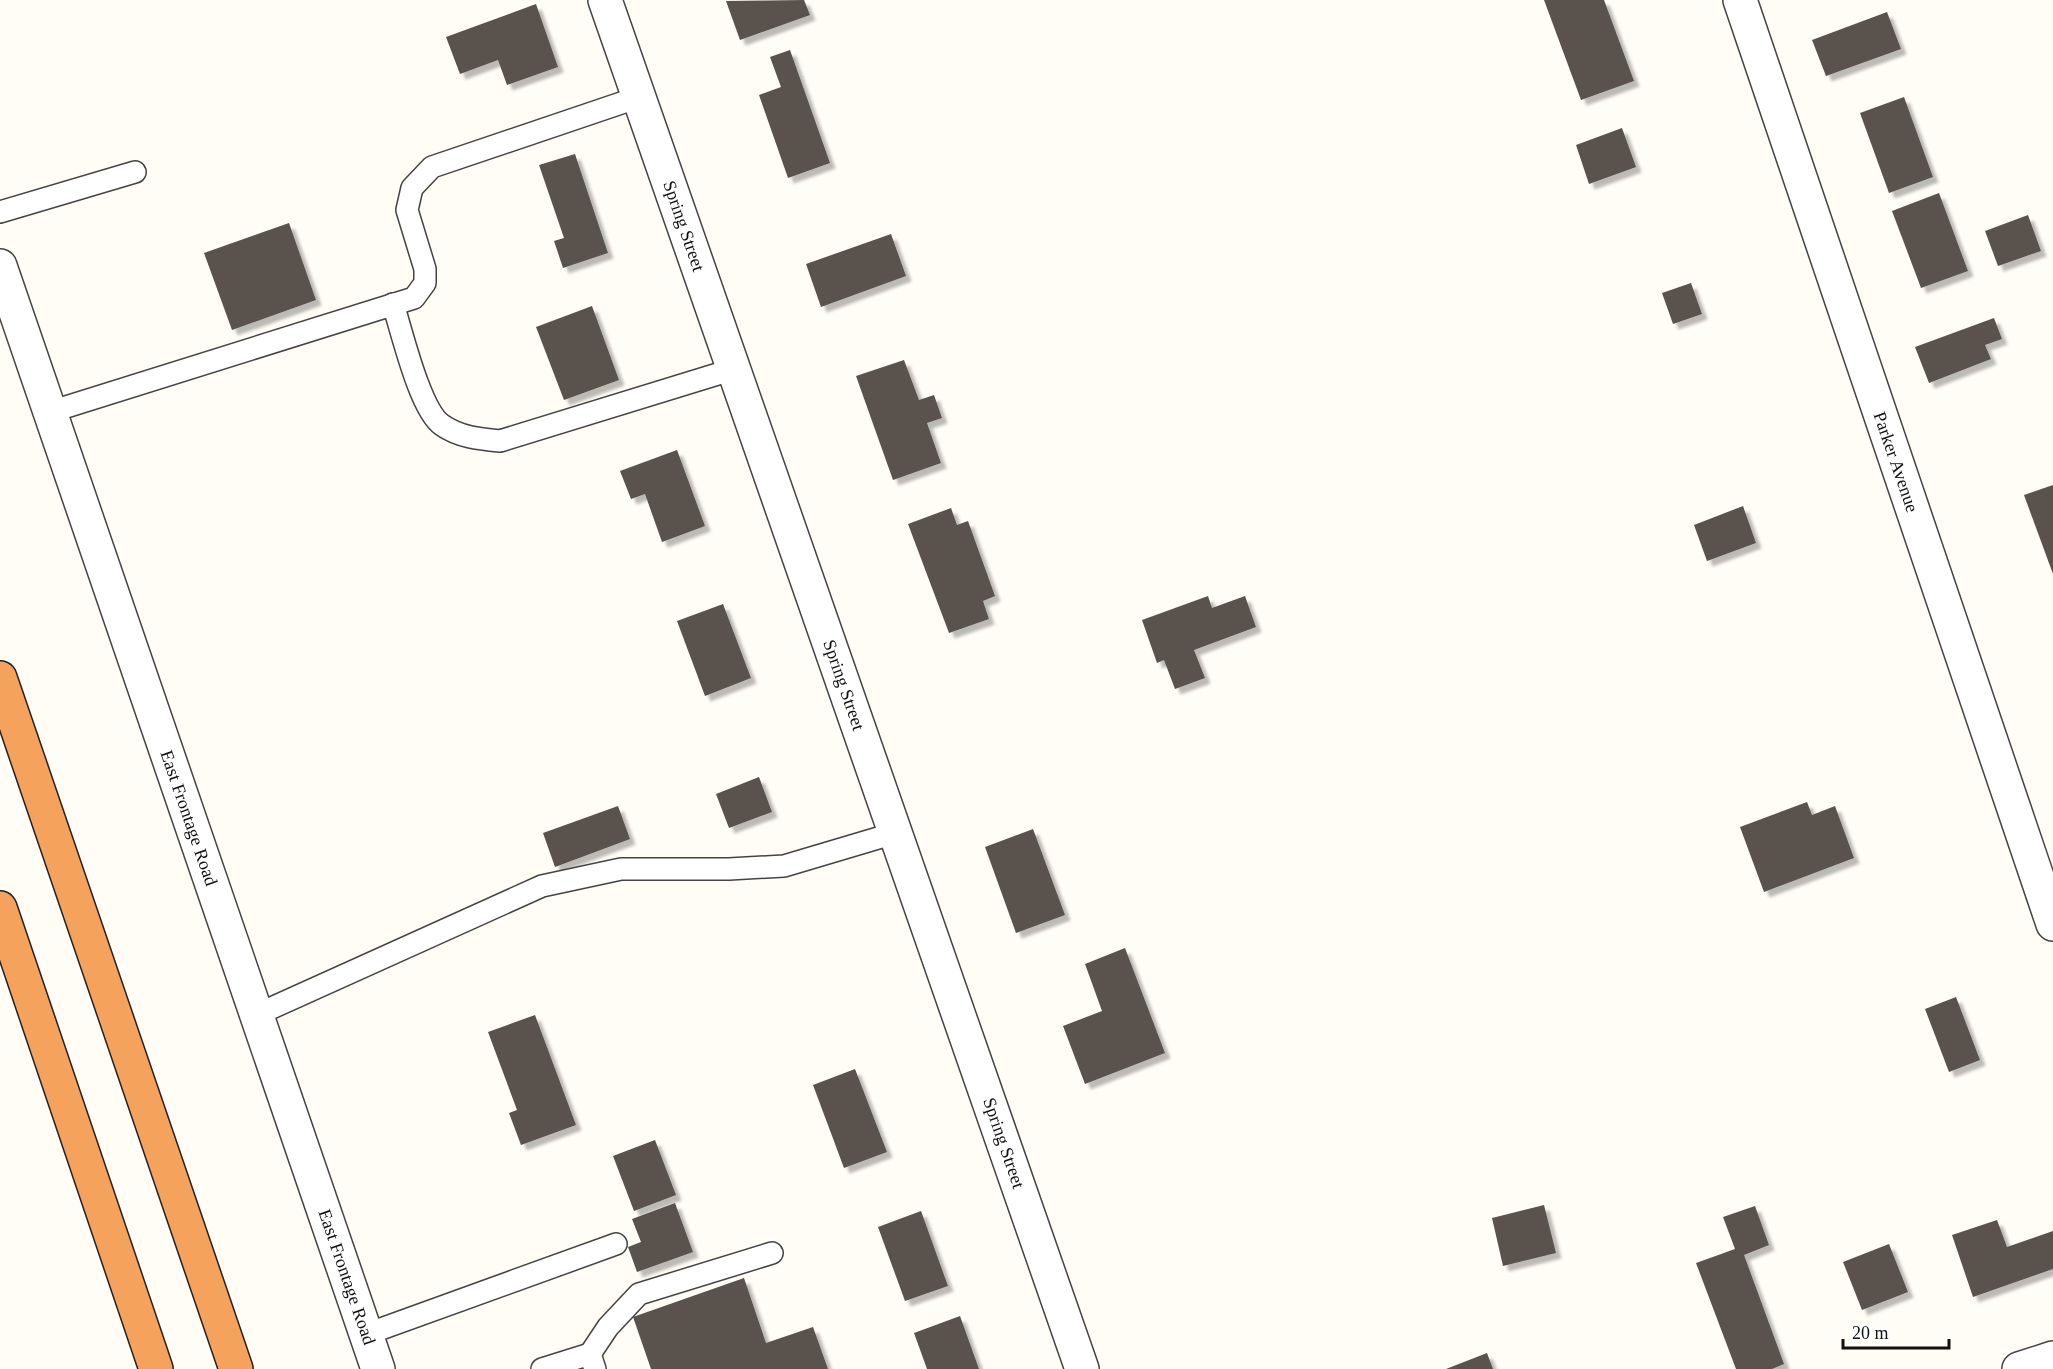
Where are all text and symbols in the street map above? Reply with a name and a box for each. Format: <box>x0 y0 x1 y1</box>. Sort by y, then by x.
street label: Spring Street <box>659 178 709 274</box>
street label: Parker Avenue <box>1869 409 1923 515</box>
street label: Spring Street <box>819 637 869 733</box>
street label: East Frontage Road <box>156 748 222 888</box>
street label: Spring Street <box>979 1095 1029 1191</box>
street label: East Frontage Road <box>314 1207 380 1347</box>
scale bar <box>1843 1312 1950 1350</box>
text: 20 m <box>1852 1323 1889 1343</box>

